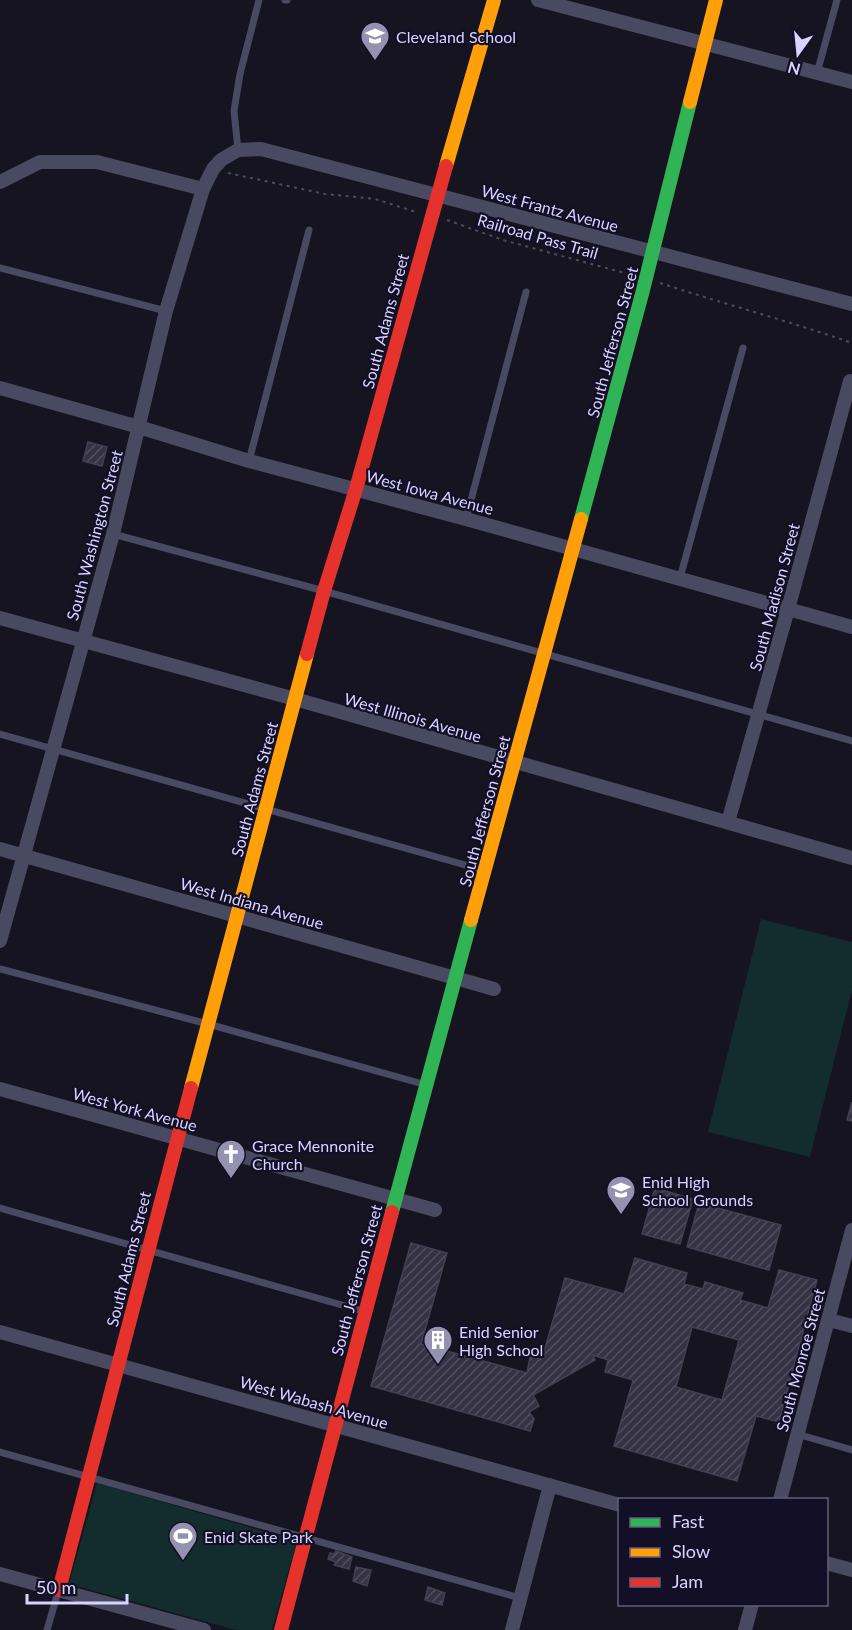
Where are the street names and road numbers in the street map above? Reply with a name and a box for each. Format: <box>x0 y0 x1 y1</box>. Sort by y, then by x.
street label: West Frantz Avenue <box>479 181 621 235</box>
street label: Railroad Pass Trail <box>475 210 601 262</box>
street label: South Adams Street <box>358 251 412 390</box>
street label: South Jefferson Street <box>583 264 641 420</box>
street label: South Washington Street <box>62 447 126 622</box>
street label: West Iowa Avenue <box>364 466 496 518</box>
street label: South Madison Street <box>745 521 803 673</box>
street label: West Illinois Avenue <box>342 688 484 746</box>
street label: South Adams Street <box>227 719 281 858</box>
street label: South Jefferson Street <box>455 733 513 889</box>
street label: West Indiana Avenue <box>178 873 326 933</box>
street label: West York Avenue <box>71 1083 199 1135</box>
street label: South Adams Street <box>102 1189 154 1329</box>
street label: South Jefferson Street <box>327 1202 385 1358</box>
street label: South Monroe Street <box>772 1286 828 1434</box>
street label: West Wabash Avenue <box>238 1372 390 1432</box>

